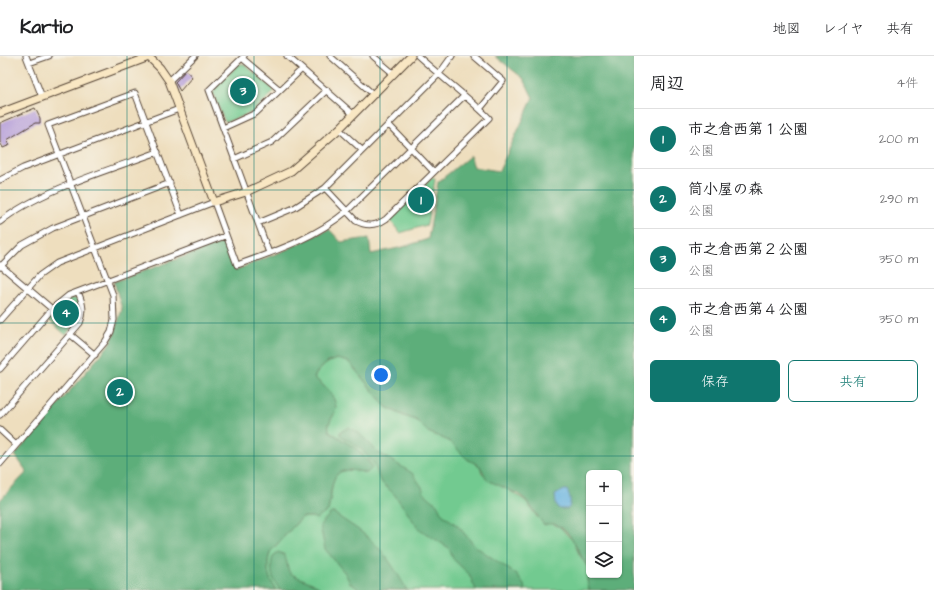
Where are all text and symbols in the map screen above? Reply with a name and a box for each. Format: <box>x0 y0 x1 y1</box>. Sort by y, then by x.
text: Kartio <box>20 14 73 41</box>
text: 地図 <box>773 19 801 39</box>
text: レイヤ <box>823 19 864 39</box>
text: 共有 <box>886 19 914 39</box>
text: 周辺 <box>650 72 684 96</box>
text: 4件 <box>896 74 918 92</box>
pin: 3 <box>230 76 256 106</box>
text: 市之倉西第１公園 <box>688 119 808 140</box>
text: 1 <box>662 130 664 148</box>
text: 200 m <box>879 130 918 148</box>
text: 公園 <box>688 142 714 160</box>
text: 筒小屋の森 <box>688 179 763 200</box>
pin: 1 <box>408 185 434 215</box>
text: 2 <box>659 190 667 208</box>
text: 290 m <box>880 190 918 208</box>
text: 公園 <box>688 202 714 220</box>
text: 市之倉西第２公園 <box>688 239 808 260</box>
text: 3 <box>660 250 666 268</box>
text: 350 m <box>879 250 918 268</box>
text: 公園 <box>688 262 714 280</box>
pin: 4 <box>53 298 79 328</box>
text: 市之倉西第４公園 <box>688 299 808 320</box>
text: 4 <box>659 310 667 328</box>
text: 350 m <box>879 310 918 328</box>
text: 公園 <box>688 322 714 340</box>
button: 保存 <box>650 360 780 402</box>
button: 共有 <box>788 360 918 402</box>
your location <box>371 365 391 385</box>
pin: 2 <box>107 377 133 407</box>
map controls <box>586 470 622 578</box>
button: + <box>586 470 622 506</box>
button: − <box>586 506 622 542</box>
button: layers <box>586 542 622 578</box>

